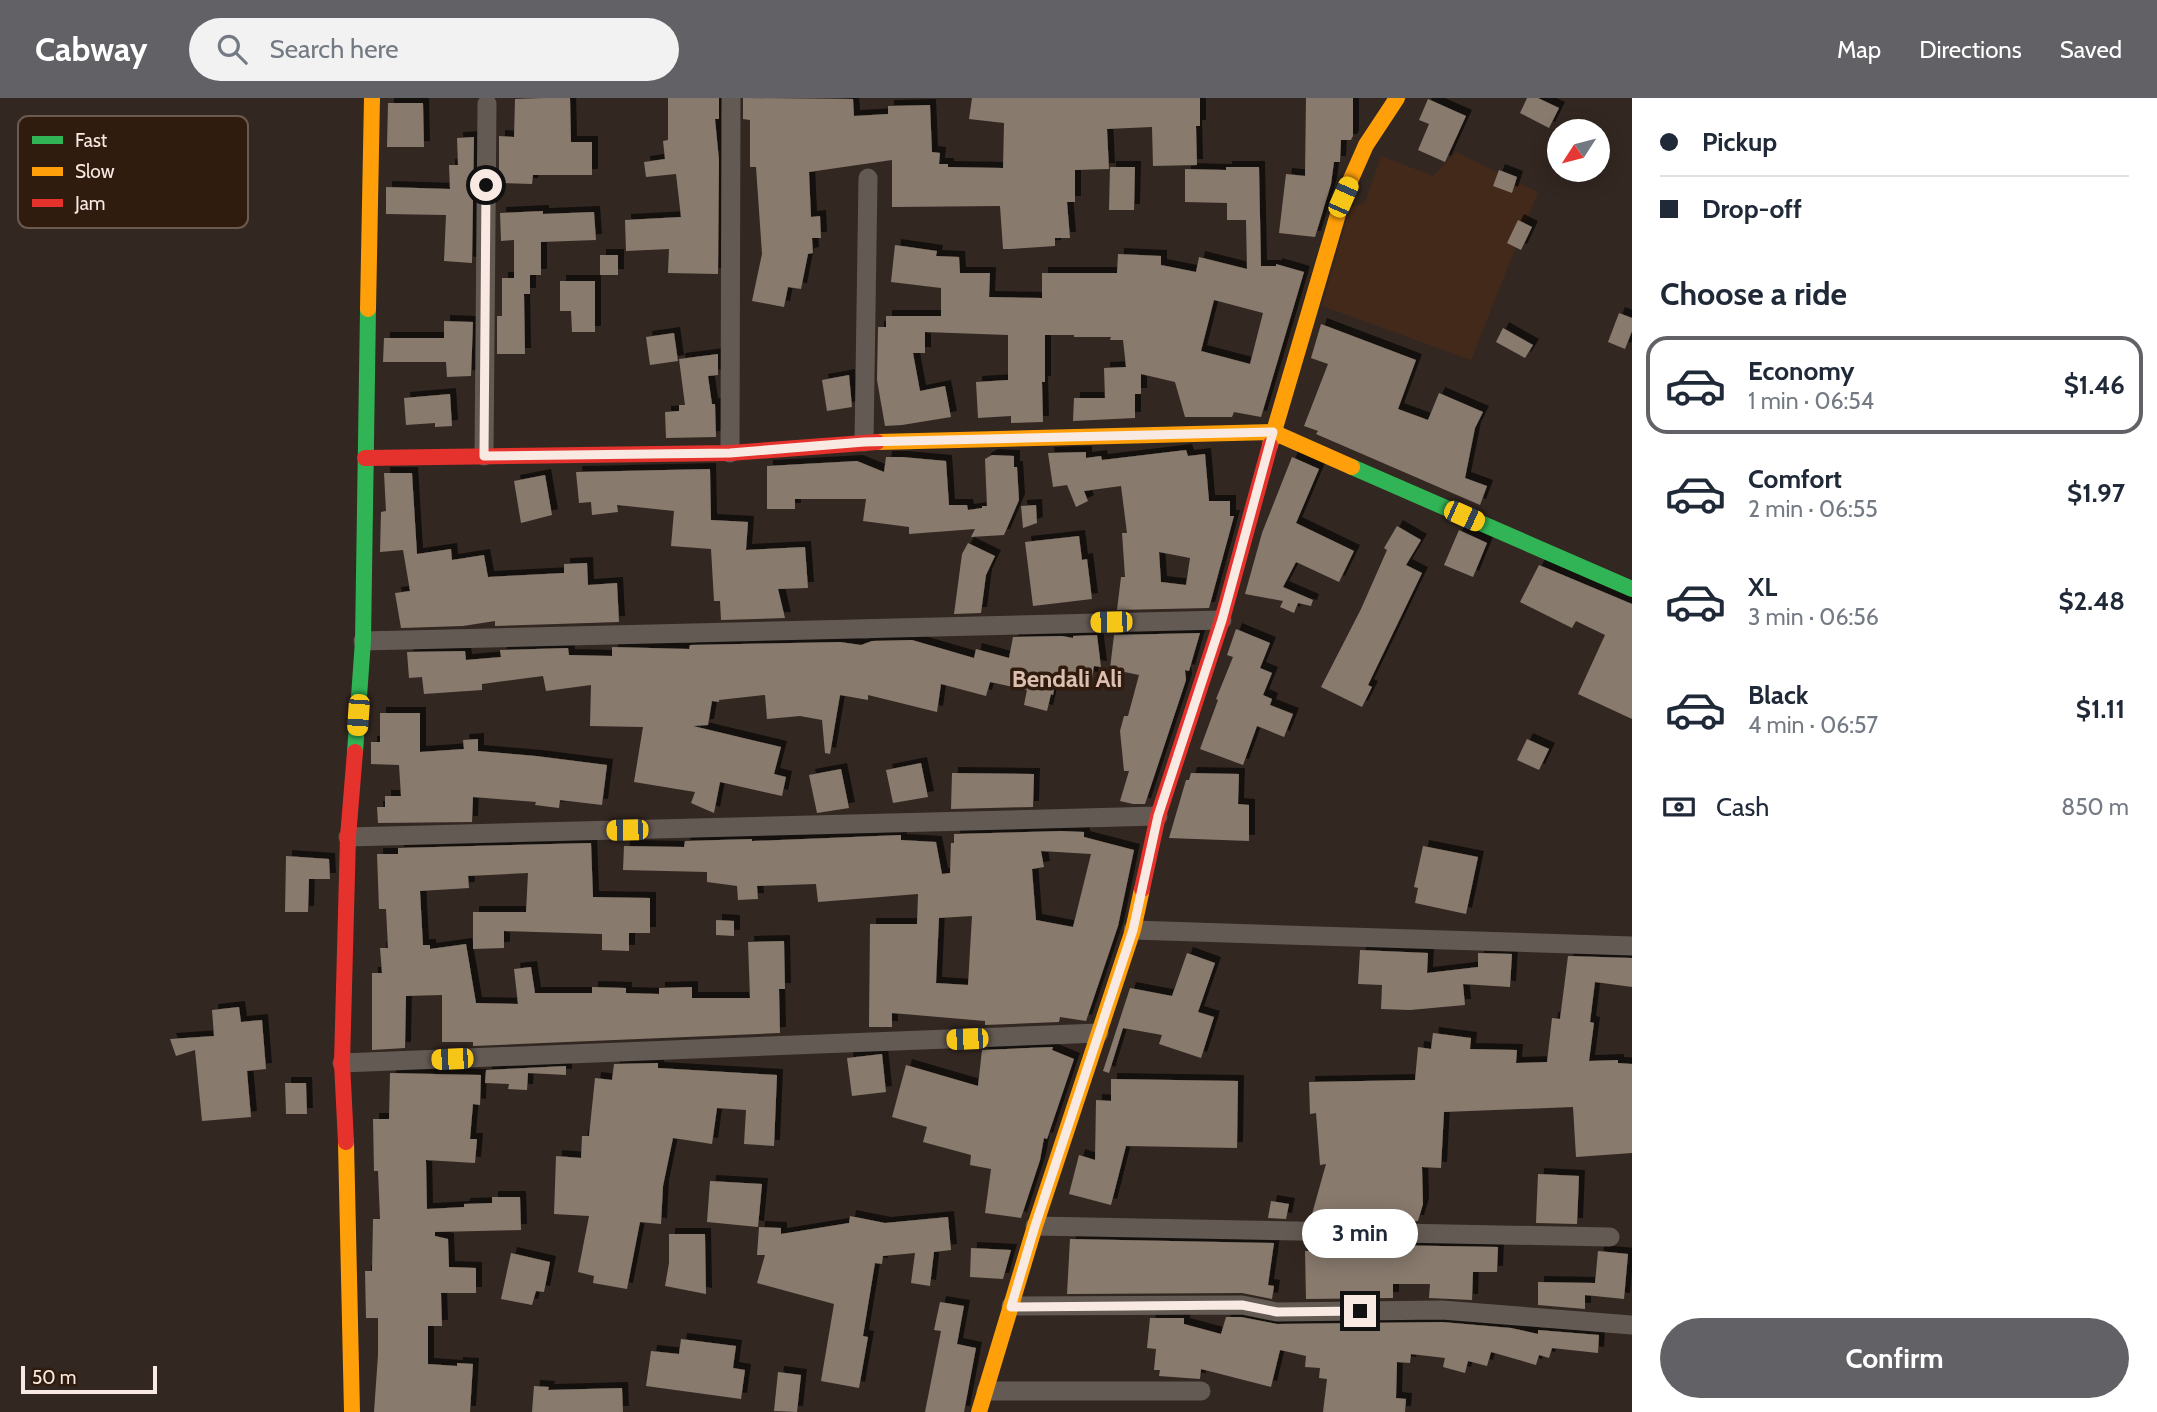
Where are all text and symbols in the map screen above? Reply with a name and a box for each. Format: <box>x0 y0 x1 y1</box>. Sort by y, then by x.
search box <box>189 18 679 81</box>
text: Cabway <box>35 29 147 69</box>
icon: search <box>213 30 251 68</box>
text: Search here <box>269 33 399 65</box>
text: Map <box>1837 35 1881 64</box>
text: Directions <box>1919 35 2022 64</box>
text: Saved <box>2060 35 2122 64</box>
legend <box>18 116 248 228</box>
north arrow <box>1547 119 1610 182</box>
map controls <box>1547 119 1610 182</box>
text: Pickup <box>1702 126 1777 158</box>
text: Fast <box>75 129 108 152</box>
text: Slow <box>75 160 115 183</box>
route start <box>470 169 502 201</box>
car <box>1325 174 1362 220</box>
text: Jam <box>74 192 105 215</box>
text: Drop-off <box>1702 193 1802 225</box>
text: Choose a ride <box>1660 274 1847 313</box>
icon: car <box>1664 354 1727 417</box>
text: Economy <box>1748 355 1854 387</box>
text: $1.46 <box>2064 369 2125 401</box>
text: 1 min · 06:54 <box>1748 387 1874 415</box>
icon: car <box>1664 462 1727 525</box>
text: Comfort <box>1748 463 1842 495</box>
text: $1.97 <box>2067 477 2125 509</box>
text: 2 min · 06:55 <box>1748 495 1878 523</box>
car <box>1441 498 1488 534</box>
icon: car <box>1664 570 1727 633</box>
text: XL <box>1748 571 1777 603</box>
text: $2.48 <box>2059 585 2125 617</box>
text: 3 min · 06:56 <box>1748 603 1879 631</box>
car <box>1090 611 1133 633</box>
district label: Bendali Ali <box>1012 664 1122 693</box>
icon: car <box>1664 678 1727 741</box>
text: Black <box>1748 679 1808 711</box>
car <box>347 693 370 737</box>
text: $1.11 <box>2076 693 2125 725</box>
text: 4 min · 06:57 <box>1748 711 1878 739</box>
icon: cash <box>1660 788 1698 826</box>
text: Cash <box>1716 791 1769 823</box>
text: 850 m <box>2061 793 2129 821</box>
car <box>606 819 649 841</box>
car <box>946 1028 989 1050</box>
car <box>431 1048 474 1070</box>
callout: 3 min <box>1302 1210 1418 1258</box>
text: 3 min <box>1332 1219 1388 1247</box>
route end <box>1344 1295 1376 1327</box>
button: Confirm <box>1660 1318 2129 1398</box>
scale bar <box>21 1363 158 1395</box>
text: 50 m <box>32 1366 76 1389</box>

